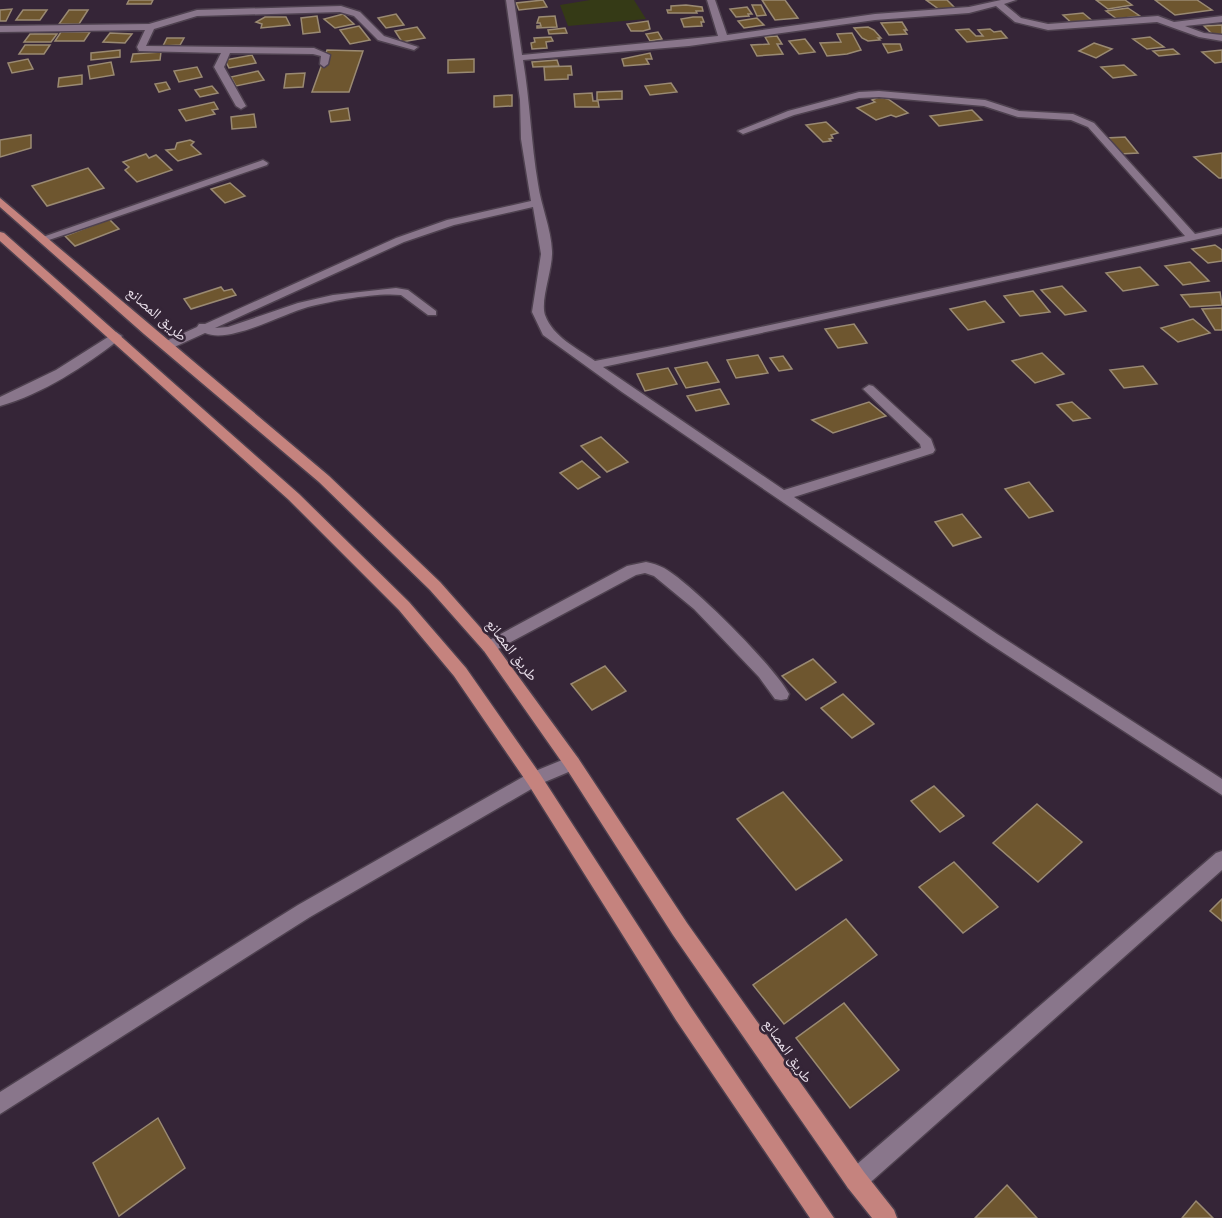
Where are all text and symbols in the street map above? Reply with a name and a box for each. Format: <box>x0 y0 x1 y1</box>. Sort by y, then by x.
street label: طريق المصانع <box>123 283 191 346</box>
street label: طريق المصانع <box>481 615 542 685</box>
street label: طريق المصانع <box>759 1016 817 1087</box>

